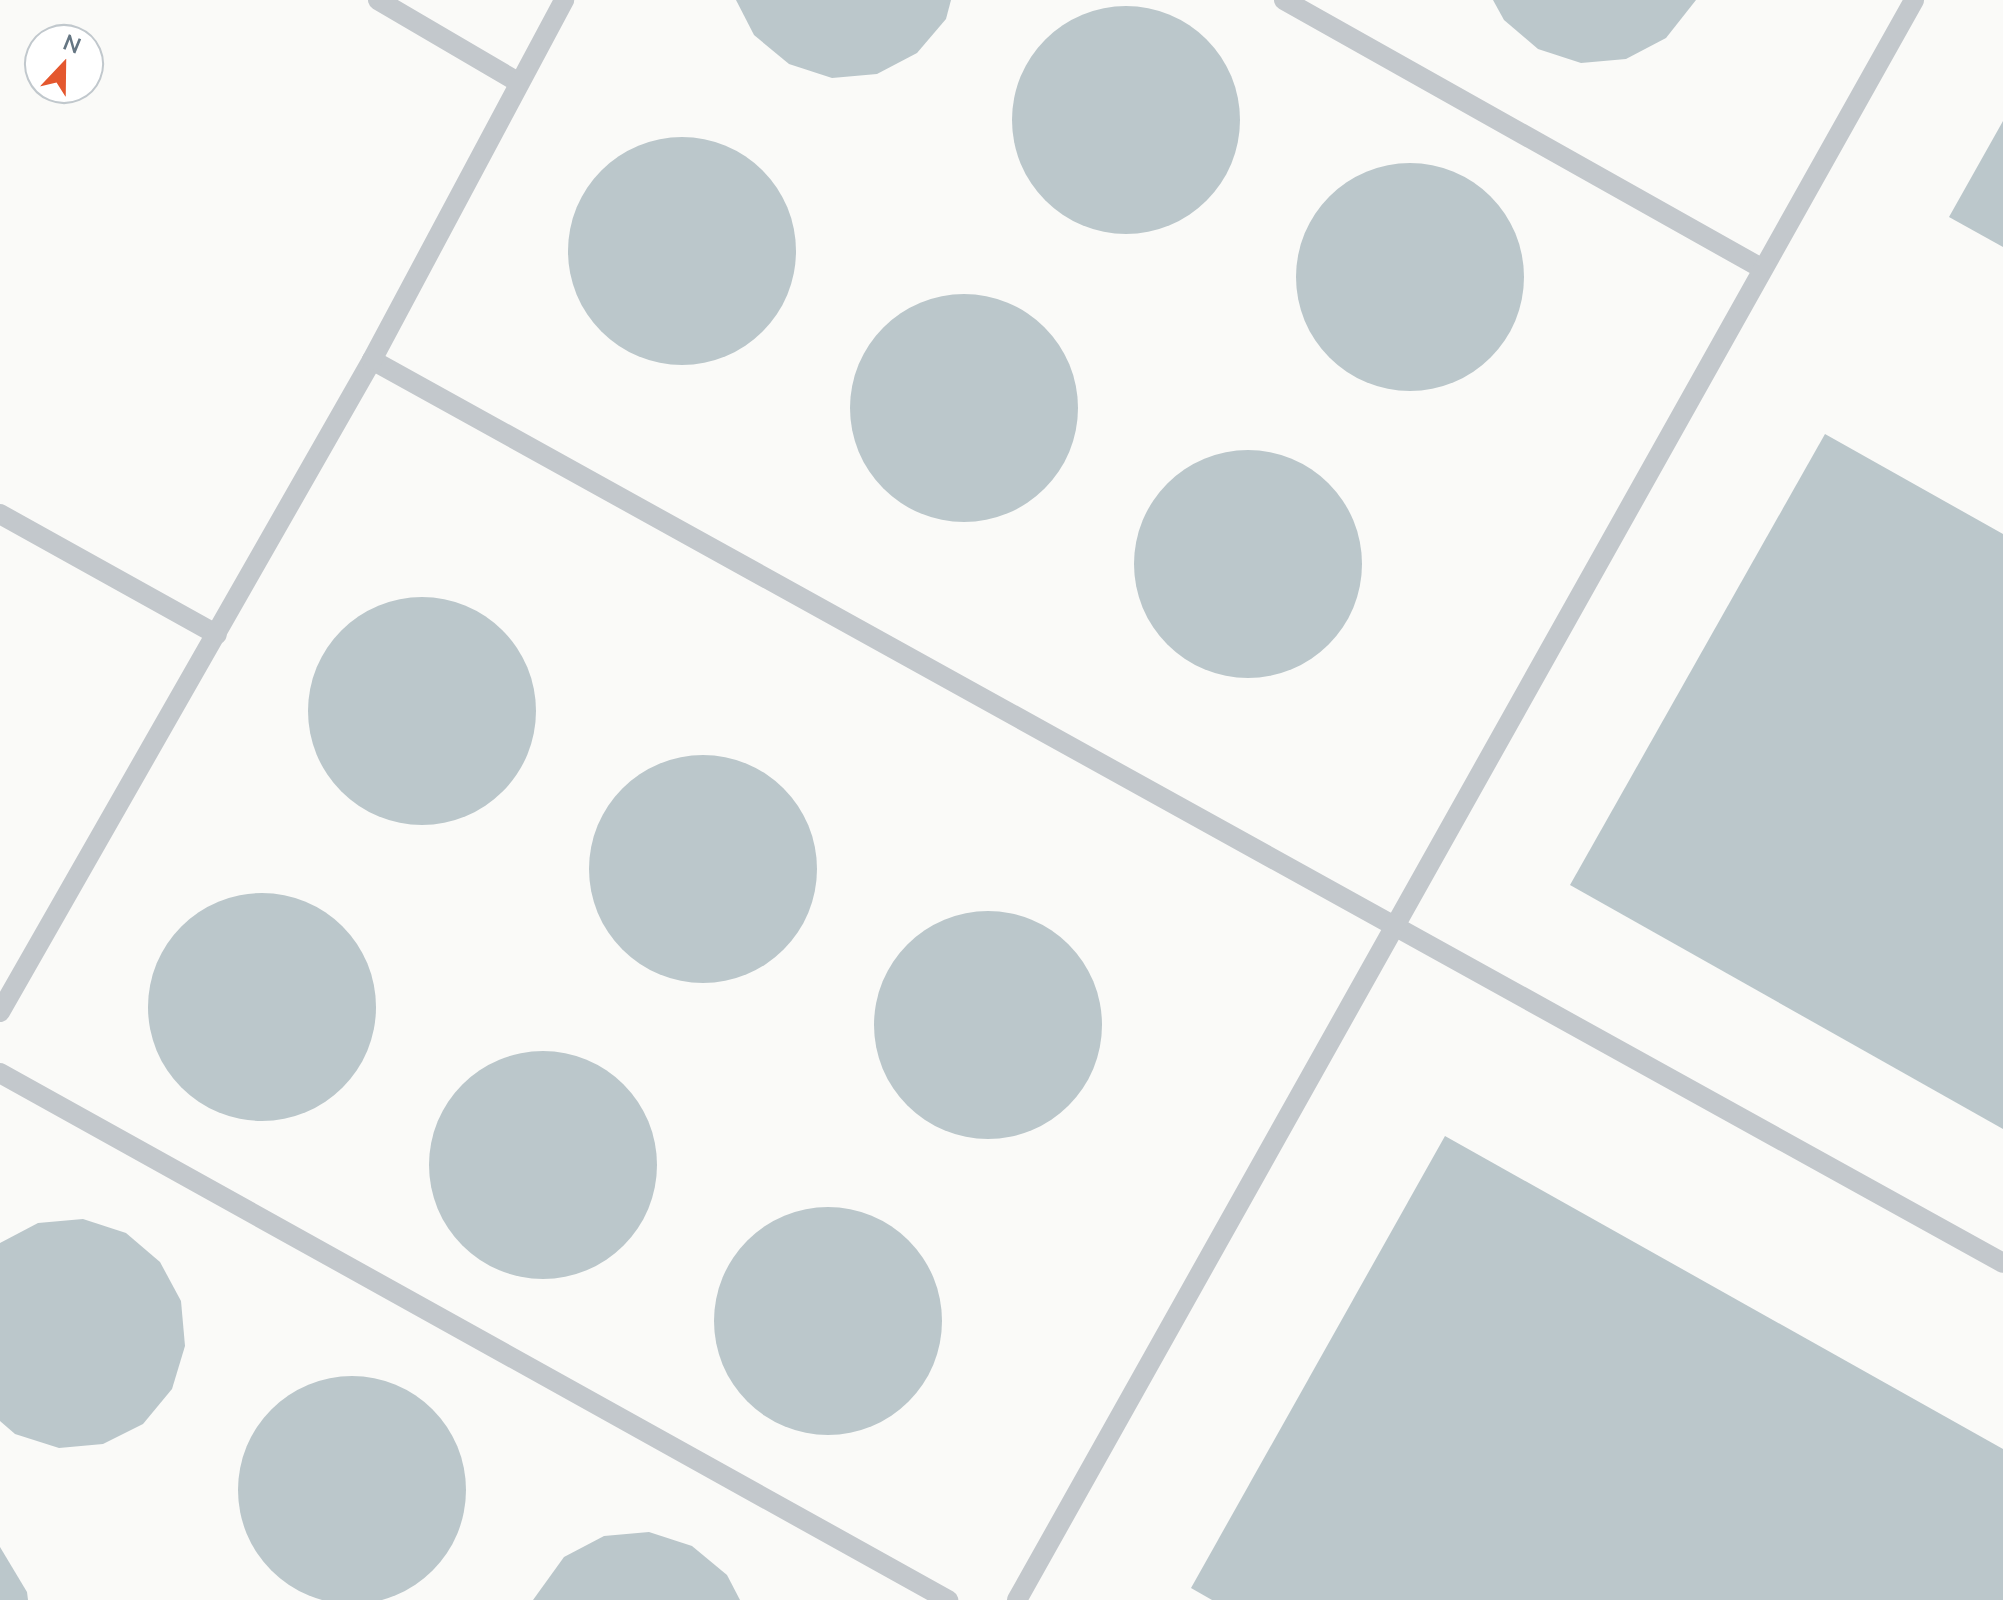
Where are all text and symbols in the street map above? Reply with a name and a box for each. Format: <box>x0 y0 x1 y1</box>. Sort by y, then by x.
north arrow <box>24 24 104 104</box>
text: N <box>59 28 85 60</box>

